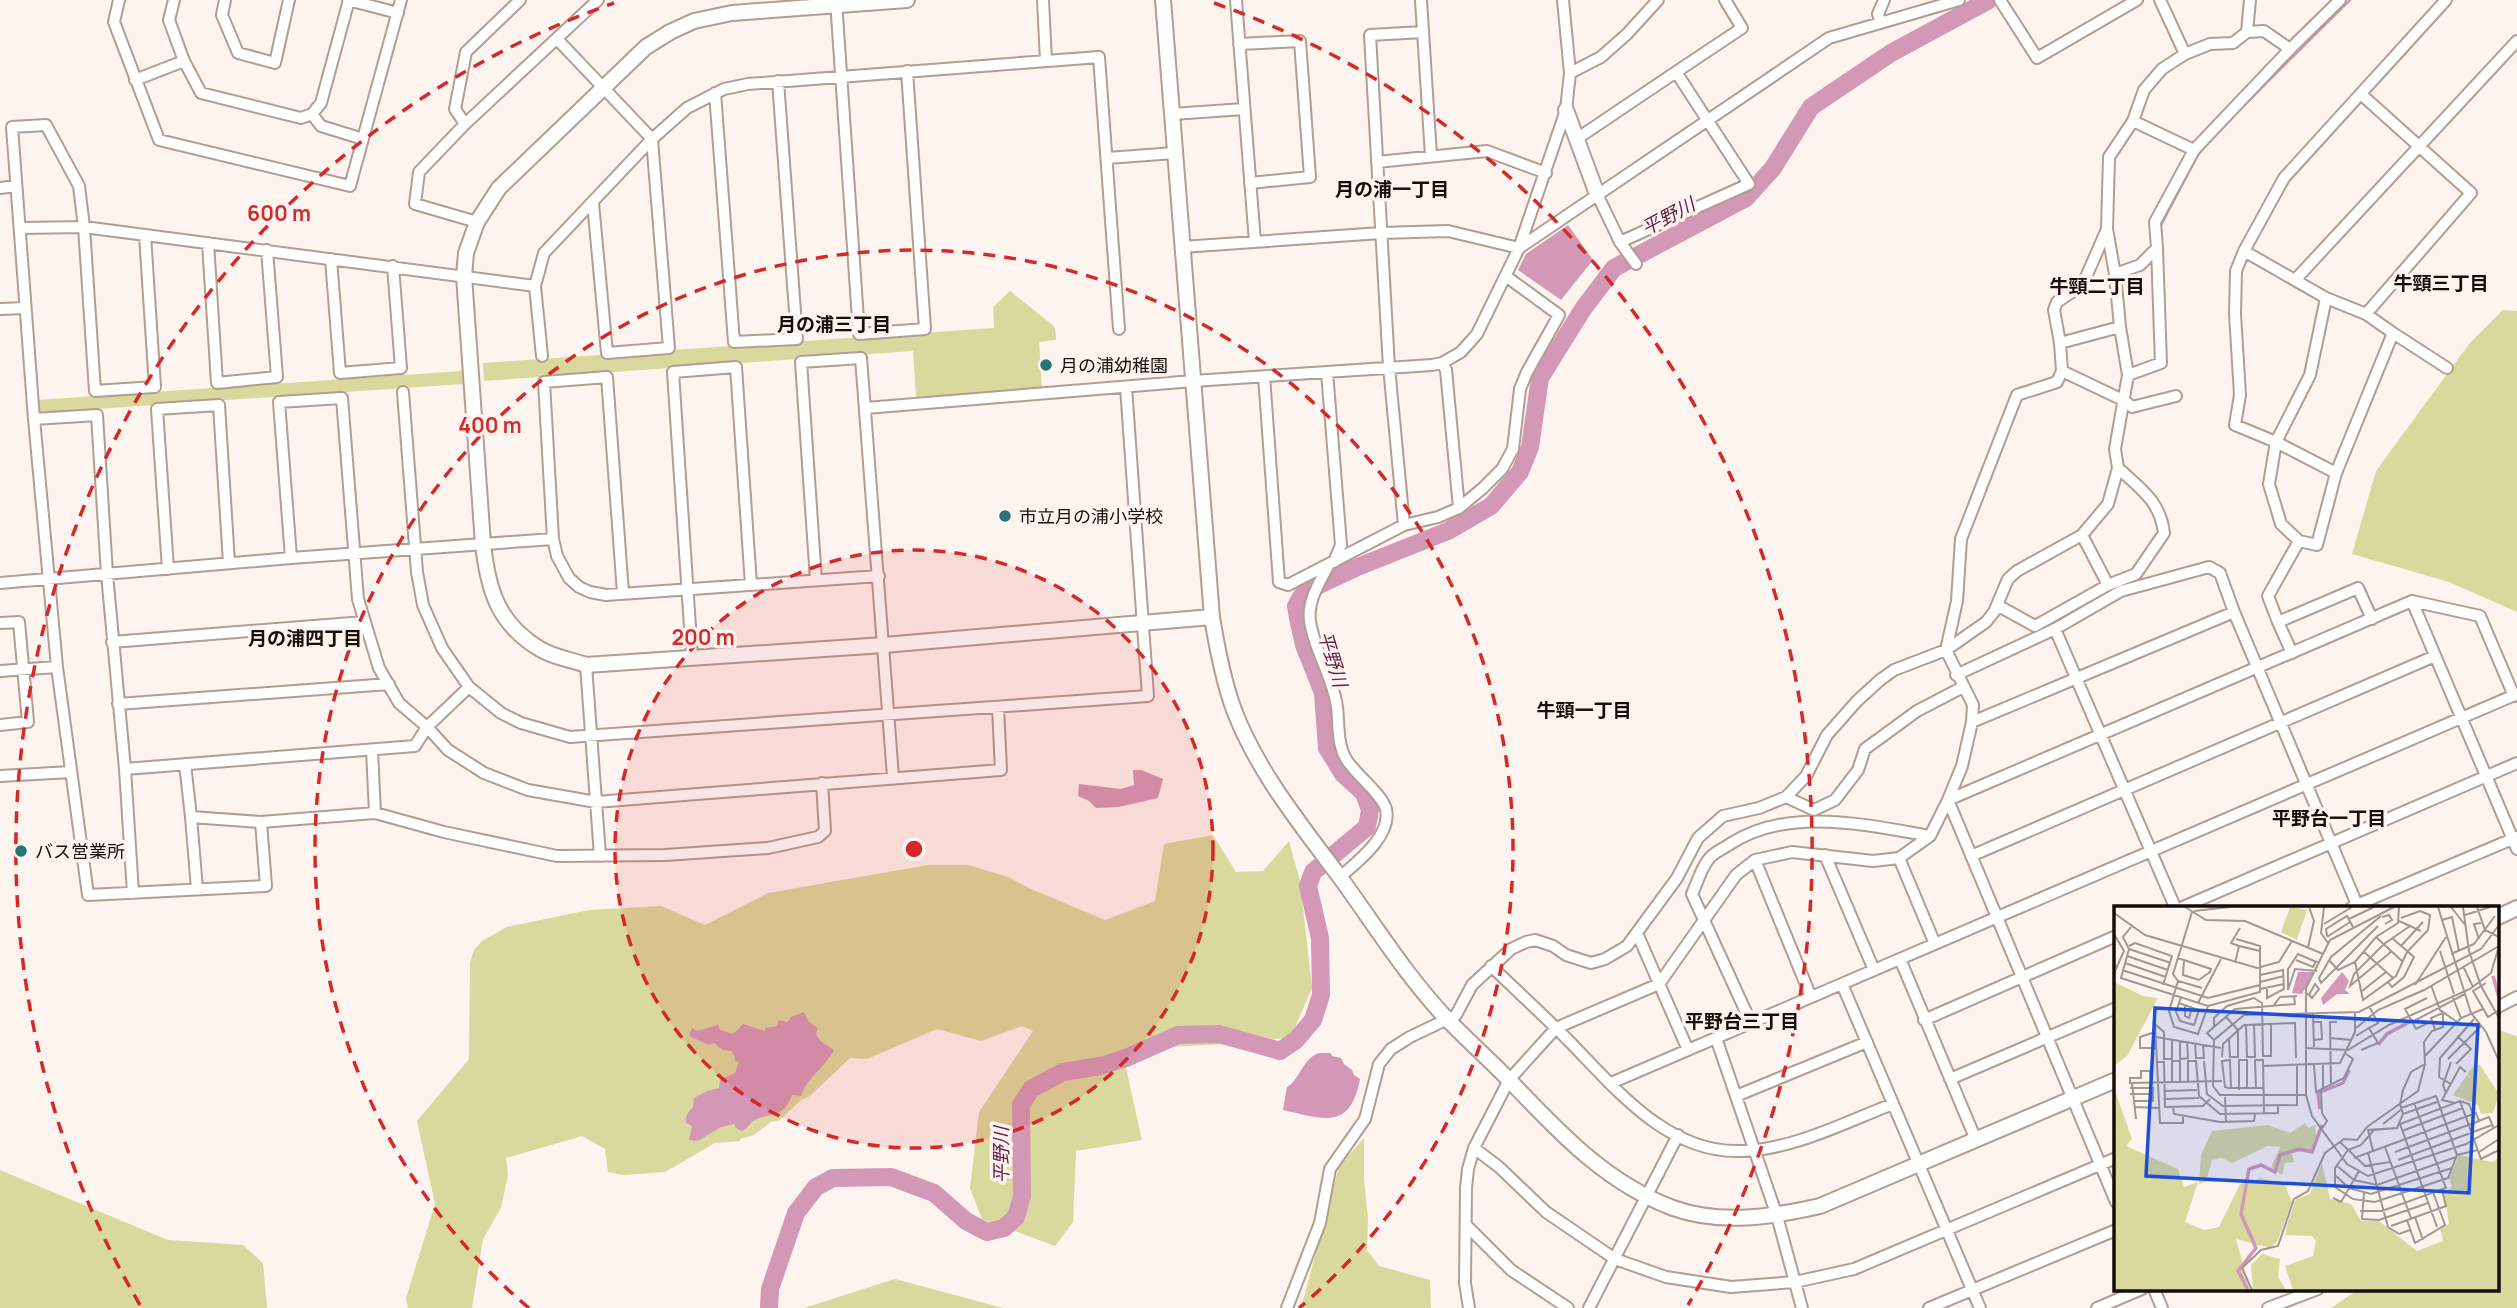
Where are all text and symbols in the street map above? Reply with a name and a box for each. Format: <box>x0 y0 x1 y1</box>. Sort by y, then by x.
district label: 月の浦一丁目 <box>1335 176 1449 202</box>
water label: 平野川 <box>1637 190 1701 241</box>
text: 600 m <box>247 199 311 227</box>
district label: 牛頸三丁目 <box>2393 270 2489 296</box>
district label: 牛頸二丁目 <box>2049 273 2145 299</box>
district label: 月の浦三丁目 <box>777 311 891 337</box>
place label: 月の浦幼稚園 <box>1060 353 1168 377</box>
marker: 月の浦幼稚園 <box>1038 357 1054 373</box>
text: 400 m <box>458 411 522 439</box>
place label: 市立月の浦小学校 <box>1019 504 1163 528</box>
marker: 市立月の浦小学校 <box>997 508 1013 524</box>
text: 200 m <box>671 623 735 651</box>
district label: 月の浦四丁目 <box>248 625 362 651</box>
water label: 平野川 <box>1312 628 1354 692</box>
district label: 牛頸一丁目 <box>1536 697 1632 723</box>
district label: 平野台一丁目 <box>2272 805 2386 831</box>
centre of rings <box>902 837 926 861</box>
place label: バス営業所 <box>35 839 125 863</box>
marker: バス営業所 <box>13 843 29 859</box>
inset map <box>2114 906 2500 1290</box>
district label: 平野台三丁目 <box>1685 1008 1799 1034</box>
water label: 平野川 <box>988 1125 1014 1184</box>

